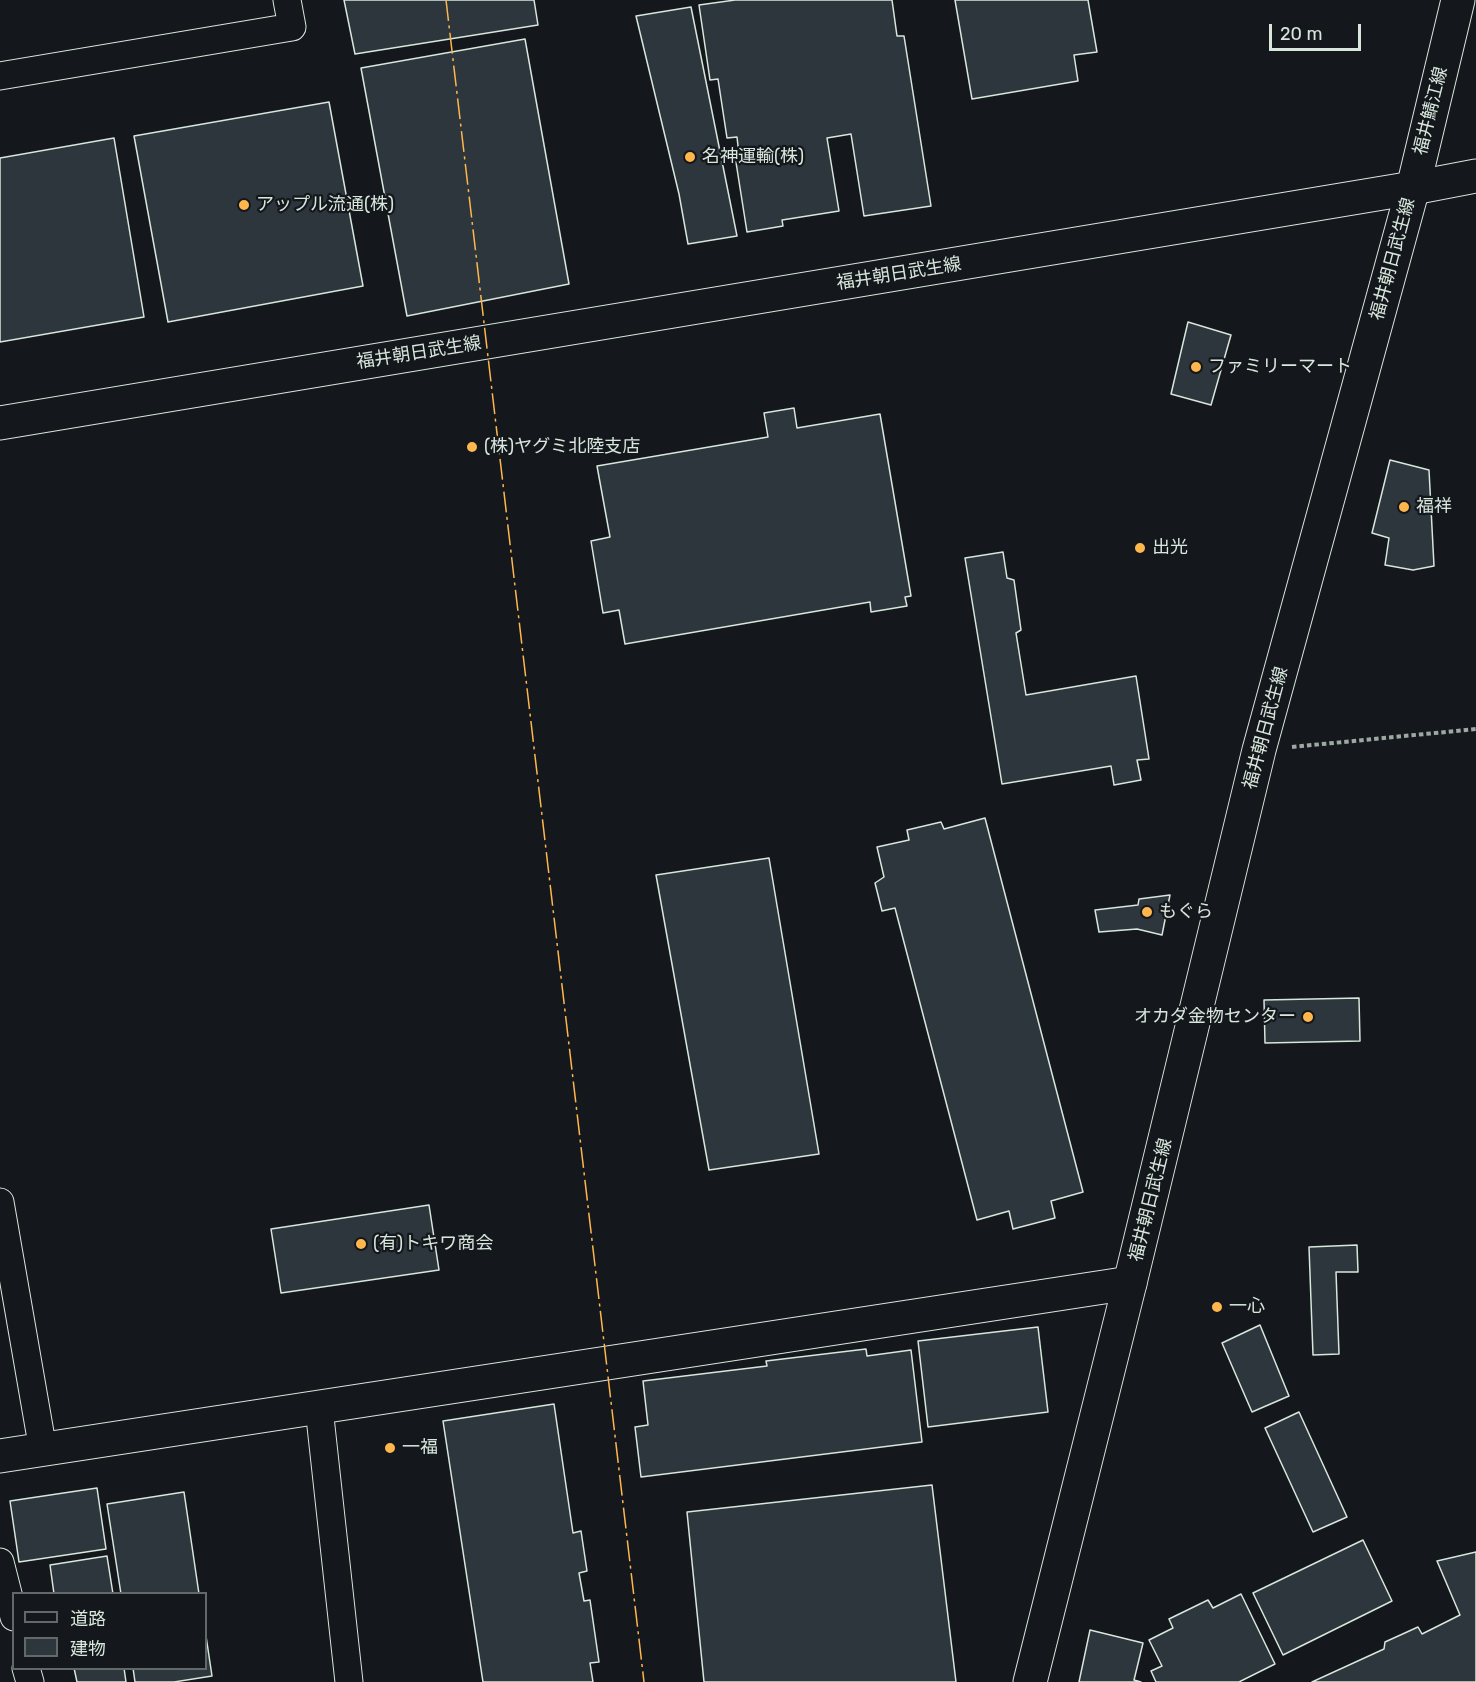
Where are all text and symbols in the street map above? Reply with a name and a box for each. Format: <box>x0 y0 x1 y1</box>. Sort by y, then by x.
scale bar <box>1272 12 1364 50</box>
text: 20 m <box>1280 23 1322 45</box>
street label: 福井鯖江線 <box>1410 65 1452 157</box>
place label: 名神運輸(株) <box>702 146 804 168</box>
marker: 名神運輸(株) <box>683 150 697 164</box>
place label: アップル流通(株) <box>256 194 394 216</box>
street label: 福井朝日武生線 <box>1366 195 1420 323</box>
marker: アップル流通(株) <box>237 198 251 212</box>
street label: 福井朝日武生線 <box>835 253 963 295</box>
street label: 福井朝日武生線 <box>355 332 483 374</box>
place label: ファミリーマート <box>1208 356 1352 378</box>
marker: ファミリーマート <box>1189 360 1203 374</box>
place label: (株)ヤグミ北陸支店 <box>484 436 640 458</box>
marker: (株)ヤグミ北陸支店 <box>465 440 479 454</box>
place label: 福祥 <box>1416 496 1452 518</box>
marker: 福祥 <box>1397 500 1411 514</box>
place label: 出光 <box>1152 537 1188 559</box>
marker: 出光 <box>1133 541 1147 555</box>
street label: 福井朝日武生線 <box>1239 664 1293 792</box>
place label: もぐら <box>1159 901 1213 923</box>
marker: もぐら <box>1140 905 1154 919</box>
place label: オカダ金物センター <box>1134 1006 1296 1028</box>
marker: オカダ金物センター <box>1301 1010 1315 1024</box>
street label: 福井朝日武生線 <box>1125 1136 1177 1264</box>
place label: (有)トキワ商会 <box>373 1233 493 1255</box>
marker: (有)トキワ商会 <box>354 1237 368 1251</box>
place label: 一心 <box>1229 1296 1265 1318</box>
marker: 一心 <box>1210 1300 1224 1314</box>
place label: 一福 <box>402 1437 438 1459</box>
marker: 一福 <box>383 1441 397 1455</box>
legend <box>12 1592 207 1670</box>
text: 道路 <box>70 1608 106 1630</box>
text: 建物 <box>70 1638 106 1660</box>

